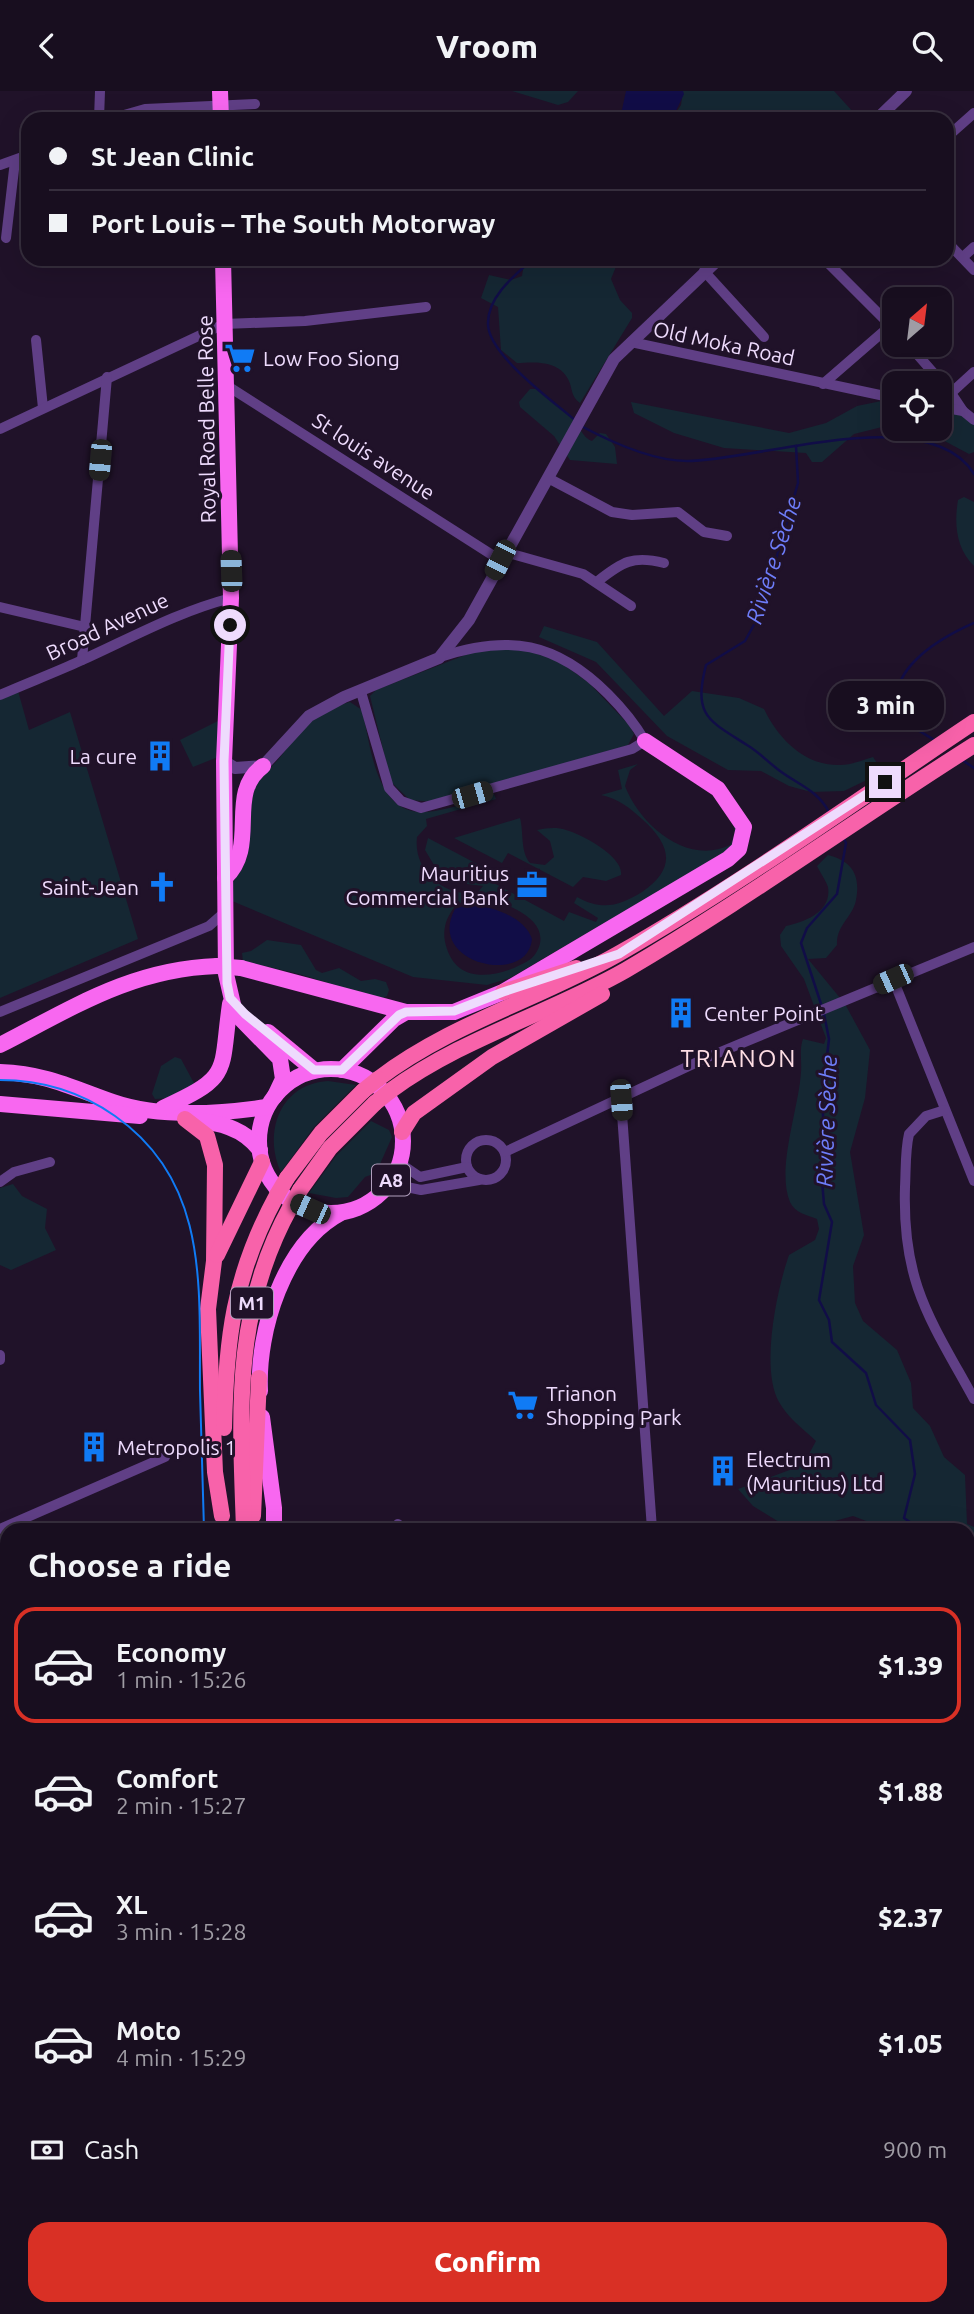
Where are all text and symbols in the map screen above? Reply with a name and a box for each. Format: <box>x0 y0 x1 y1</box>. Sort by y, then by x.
icon: back <box>28 27 66 65</box>
icon: search <box>908 27 946 65</box>
text: Vroom <box>436 28 538 64</box>
text: St Jean Clinic <box>91 142 254 171</box>
text: Port Louis – The South Motorway <box>91 209 495 238</box>
north arrow <box>882 287 952 357</box>
map controls <box>882 287 952 441</box>
street label: Royal Road Belle Rose <box>192 315 220 523</box>
street label: Old Moka Road <box>651 316 797 370</box>
supermarket icon: Low Foo Siong <box>223 341 257 375</box>
place label: Low Foo Siong <box>263 346 400 370</box>
button: locate <box>882 371 952 441</box>
street label: St louis avenue <box>308 408 440 504</box>
car <box>88 438 113 482</box>
water label: Rivière Sèche <box>741 493 805 627</box>
car <box>482 537 519 583</box>
car <box>220 550 243 592</box>
street label: Broad Avenue <box>42 587 172 665</box>
route start <box>214 609 246 641</box>
callout: 3 min <box>827 681 943 729</box>
text: 3 min <box>857 693 915 718</box>
building icon: La cure <box>143 739 177 773</box>
place label: La cure <box>69 744 137 768</box>
route end <box>869 766 901 798</box>
car <box>449 779 496 811</box>
place label: Mauritius Commercial Bank <box>345 861 509 909</box>
office icon: Mauritius Commercial Bank <box>515 868 549 902</box>
church icon: Saint-Jean <box>145 870 179 904</box>
place label: Saint-Jean <box>42 875 139 899</box>
car <box>870 961 917 997</box>
building icon: Center Point <box>664 996 698 1030</box>
place label: Center Point <box>704 1001 823 1025</box>
district label: TRIANON <box>681 1045 797 1072</box>
water label: Rivière Sèche <box>811 1054 841 1187</box>
car <box>610 1078 633 1122</box>
road number: A8 <box>372 1165 410 1196</box>
car <box>287 1191 334 1227</box>
road number: M1 <box>231 1287 273 1319</box>
place label: Trianon Shopping Park <box>546 1381 682 1429</box>
supermarket icon: Trianon Shopping Park <box>506 1388 540 1422</box>
building icon: Metropolis 1 <box>77 1430 111 1464</box>
place label: Metropolis 1 <box>117 1435 236 1459</box>
place label: Electrum (Mauritius) Ltd <box>746 1447 883 1495</box>
building icon: Electrum (Mauritius) Ltd <box>706 1454 740 1488</box>
text: Choose a ride <box>28 1547 231 1583</box>
icon: car <box>32 1634 95 1697</box>
text: Economy <box>116 1638 226 1667</box>
text: $1.39 <box>878 1651 943 1680</box>
text: 1 min · 15:26 <box>116 1667 247 1692</box>
icon: car <box>32 1760 95 1823</box>
text: Comfort <box>116 1764 219 1793</box>
text: $1.88 <box>878 1777 943 1806</box>
text: 2 min · 15:27 <box>116 1793 247 1818</box>
icon: car <box>32 1886 95 1949</box>
text: XL <box>116 1890 147 1919</box>
text: $2.37 <box>878 1903 943 1932</box>
text: 3 min · 15:28 <box>116 1919 247 1944</box>
icon: car <box>32 2012 95 2075</box>
text: Moto <box>116 2016 181 2045</box>
text: $1.05 <box>878 2029 943 2058</box>
text: 4 min · 15:29 <box>116 2045 247 2070</box>
icon: cash <box>28 2131 66 2169</box>
text: Cash <box>84 2135 139 2164</box>
text: 900 m <box>883 2137 947 2162</box>
button: Confirm <box>28 2222 947 2302</box>

